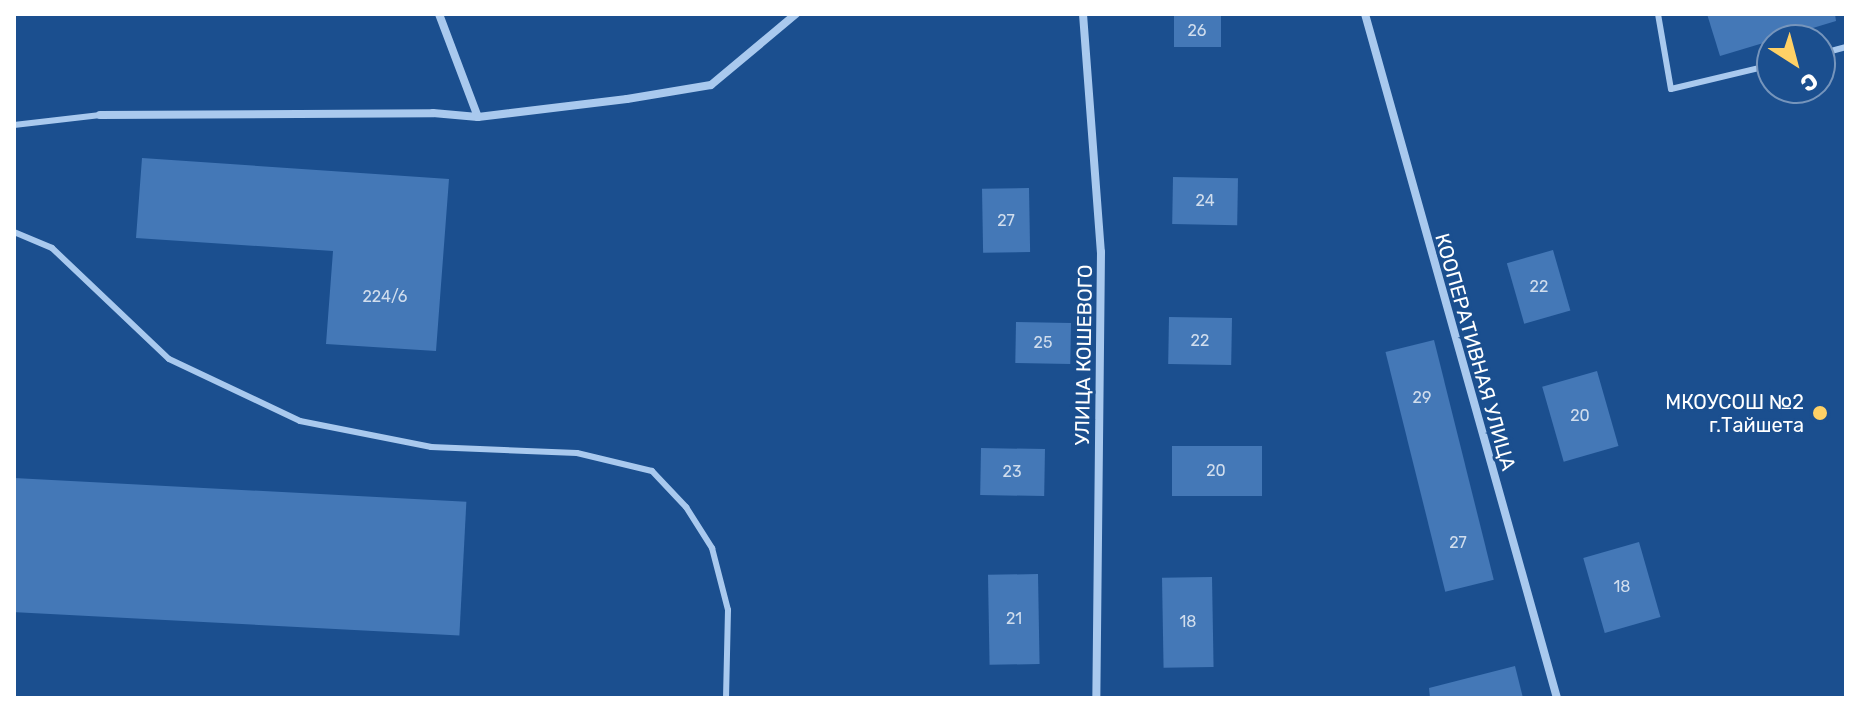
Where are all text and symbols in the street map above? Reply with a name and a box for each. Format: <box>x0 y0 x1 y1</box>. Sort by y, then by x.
house number: 26 <box>1187 21 1207 41</box>
north arrow <box>1756 24 1836 104</box>
text: С <box>1795 67 1823 98</box>
house number: 24 <box>1195 191 1215 211</box>
house number: 27 <box>997 211 1015 231</box>
street label: КООПЕРАТИВНАЯ УЛИЦА <box>1430 231 1520 473</box>
street label: УЛИЦА КОШЕВОГО <box>1070 264 1098 446</box>
house number: 22 <box>1530 277 1548 297</box>
house number: 224/6 <box>362 287 408 307</box>
house number: 22 <box>1191 331 1209 351</box>
house number: 25 <box>1034 333 1052 353</box>
house number: 29 <box>1413 388 1431 408</box>
place label: МКОУСОШ №2 г.Тайшета <box>1665 390 1804 437</box>
marker: МКОУСОШ №2 г.Тайшета <box>1811 404 1829 422</box>
house number: 20 <box>1570 406 1590 426</box>
house number: 20 <box>1206 461 1226 481</box>
house number: 23 <box>1002 462 1022 482</box>
house number: 27 <box>1449 533 1467 553</box>
house number: 18 <box>1613 577 1631 597</box>
house number: 21 <box>1006 609 1022 629</box>
house number: 18 <box>1179 612 1197 632</box>

